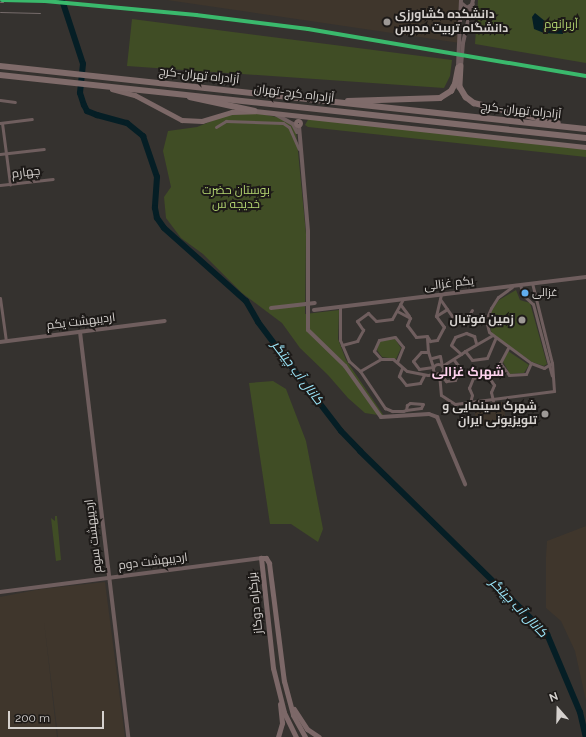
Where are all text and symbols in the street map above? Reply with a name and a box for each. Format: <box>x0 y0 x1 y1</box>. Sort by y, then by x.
place label: دانشکده کشاورزی دانشگاه تربیت مدرس <box>395 8 508 36</box>
marker: دانشکده کشاورزی دانشگاه تربیت مدرس <box>382 17 392 27</box>
park label: آربرانوم <box>544 18 578 32</box>
street label: آزادراه تهران-کرج <box>158 65 240 87</box>
street label: آزادراه کرج-تهران <box>253 82 335 106</box>
street label: آزادراه تهران-کرج <box>480 100 562 122</box>
street label: چهارم <box>11 164 41 182</box>
park label: بوستان حضرت خدیجه س <box>202 184 270 212</box>
street label: یکم غزالی <box>423 274 475 294</box>
place label: غزالی <box>532 286 558 300</box>
marker: غزالی <box>520 288 530 298</box>
street label: اردیبهشت یکم <box>46 311 116 333</box>
place label: زمین فوتبال <box>450 313 514 327</box>
marker: زمین فوتبال <box>517 315 527 325</box>
water label: کانال آب چیتگر <box>268 338 326 408</box>
district label: شهرک غزالی <box>432 364 504 380</box>
place label: شهرک سینمایی و تلویزیونی ایران <box>442 400 537 428</box>
marker: شهرک سینمایی و تلویزیونی ایران <box>540 409 550 419</box>
street label: اردیبهشت سوم <box>82 498 106 574</box>
street label: اردیبهشت دوم <box>117 551 189 573</box>
street label: بزرگراه دوگاز <box>246 571 266 635</box>
water label: کانال آب چیتگر <box>486 575 550 641</box>
north arrow <box>538 689 578 729</box>
text: N <box>548 690 560 705</box>
scale bar <box>10 703 106 729</box>
text: 200 m <box>15 711 50 725</box>

